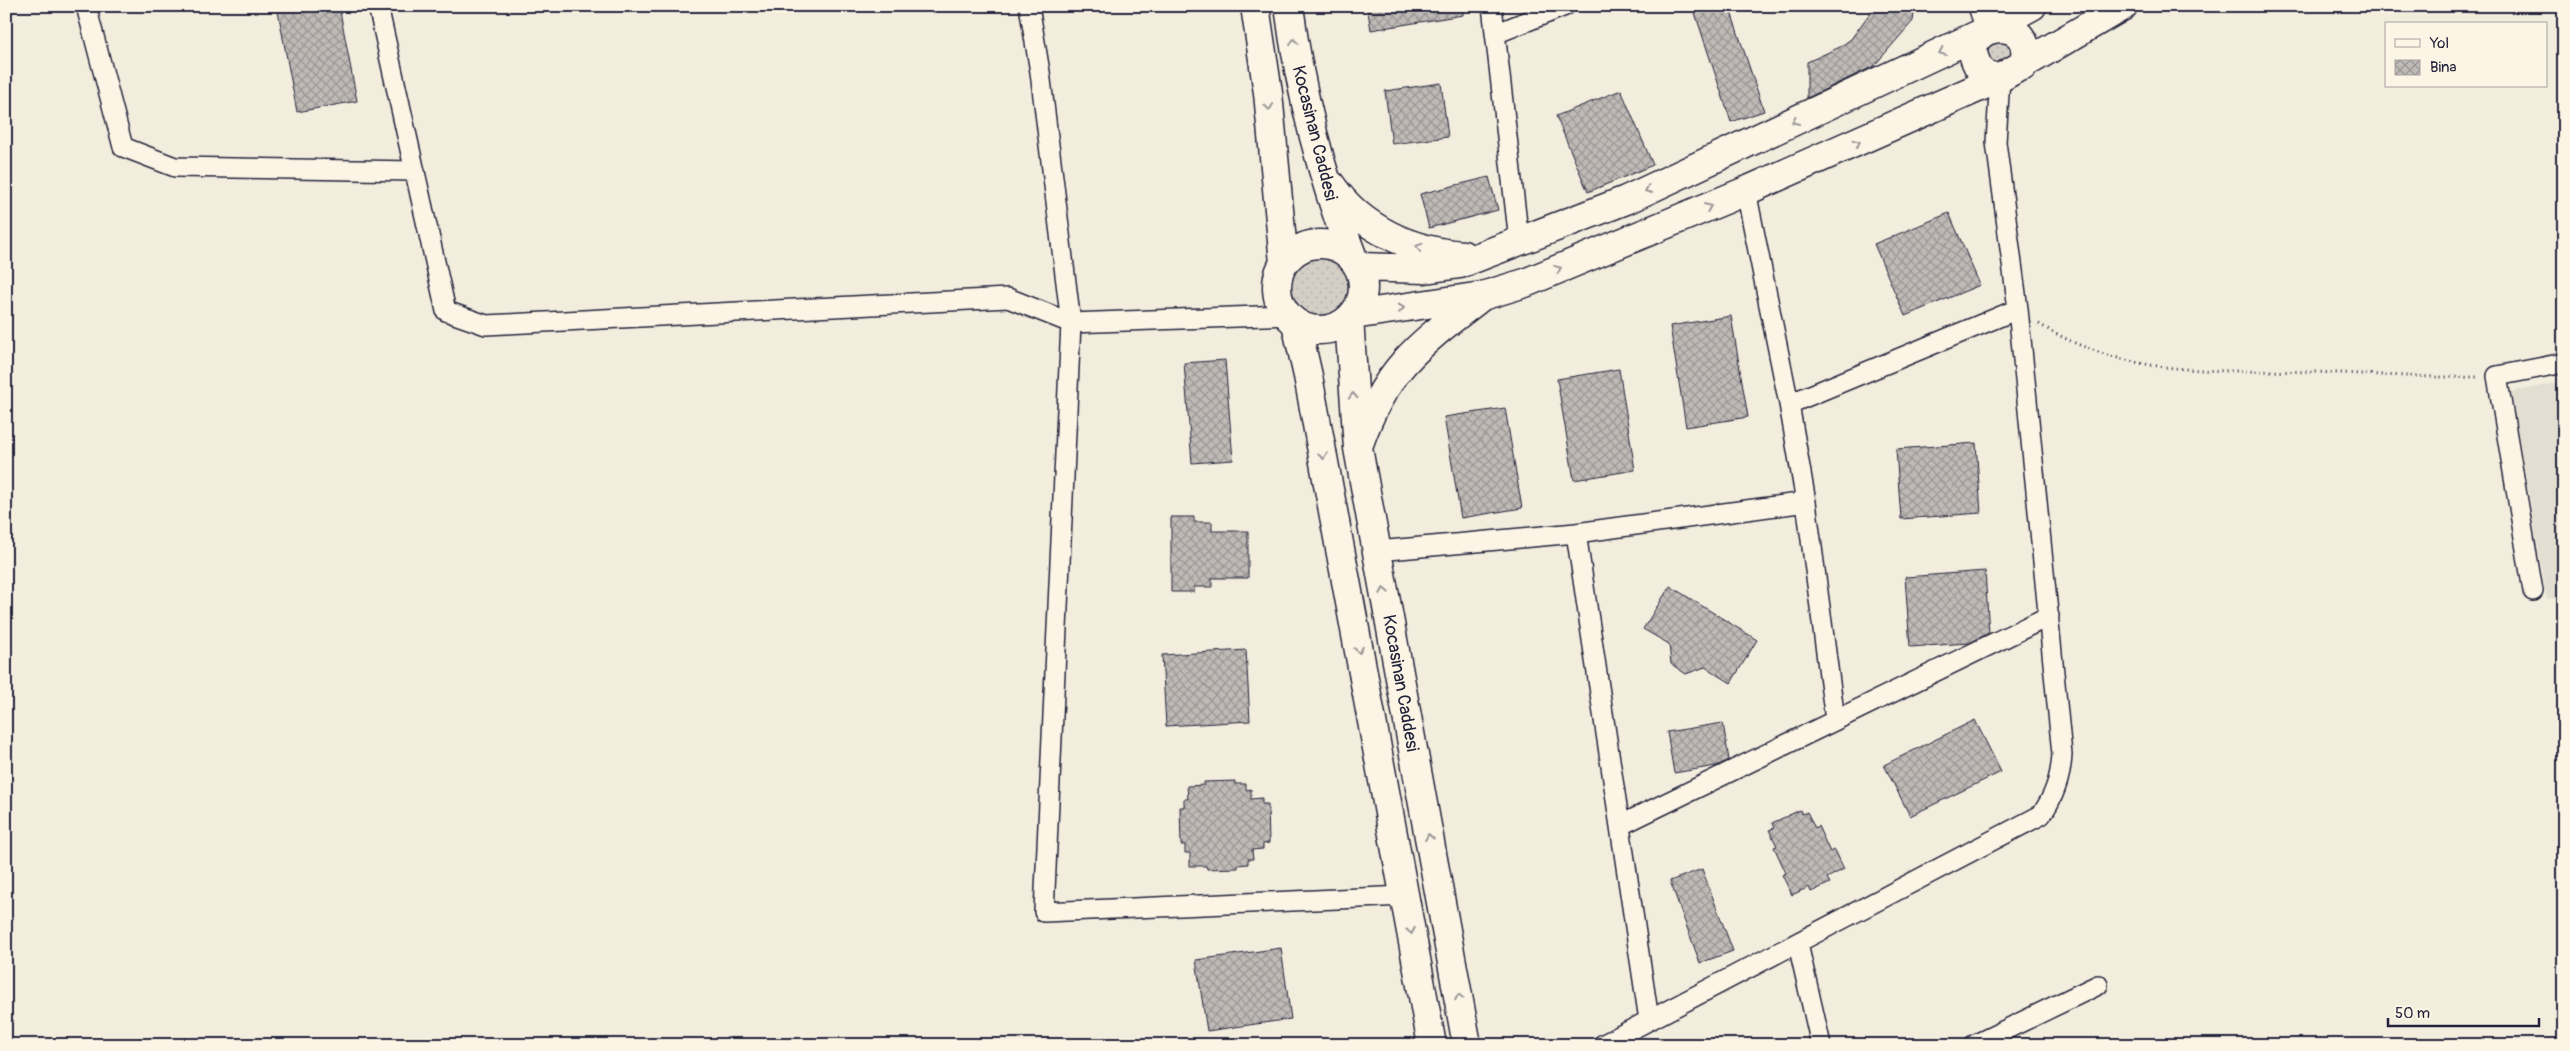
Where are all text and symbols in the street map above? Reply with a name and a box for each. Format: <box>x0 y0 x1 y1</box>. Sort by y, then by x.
legend <box>2385 22 2548 88</box>
text: Yol <box>2429 34 2449 53</box>
one-way arrow <box>1289 38 1299 47</box>
one-way arrow <box>1938 46 1947 56</box>
text: Bina <box>2430 58 2457 77</box>
street label: Kocasinan Caddesi <box>1287 63 1342 203</box>
one-way arrow <box>1263 103 1274 111</box>
one-way arrow <box>1791 115 1800 125</box>
one-way arrow <box>1852 139 1861 149</box>
one-way arrow <box>1644 184 1653 194</box>
one-way arrow <box>1703 203 1712 214</box>
one-way arrow <box>1415 243 1423 253</box>
one-way arrow <box>1553 265 1562 276</box>
one-way arrow <box>1397 303 1405 314</box>
one-way arrow <box>1348 392 1359 400</box>
one-way arrow <box>1318 452 1328 461</box>
one-way arrow <box>1380 587 1390 595</box>
street label: Kocasinan Caddesi <box>1377 613 1424 753</box>
one-way arrow <box>1354 646 1364 655</box>
one-way arrow <box>1425 833 1435 841</box>
one-way arrow <box>1406 926 1416 935</box>
one-way arrow <box>1454 992 1464 1001</box>
scale bar <box>2388 996 2539 1028</box>
text: 50 m <box>2395 1004 2430 1023</box>

